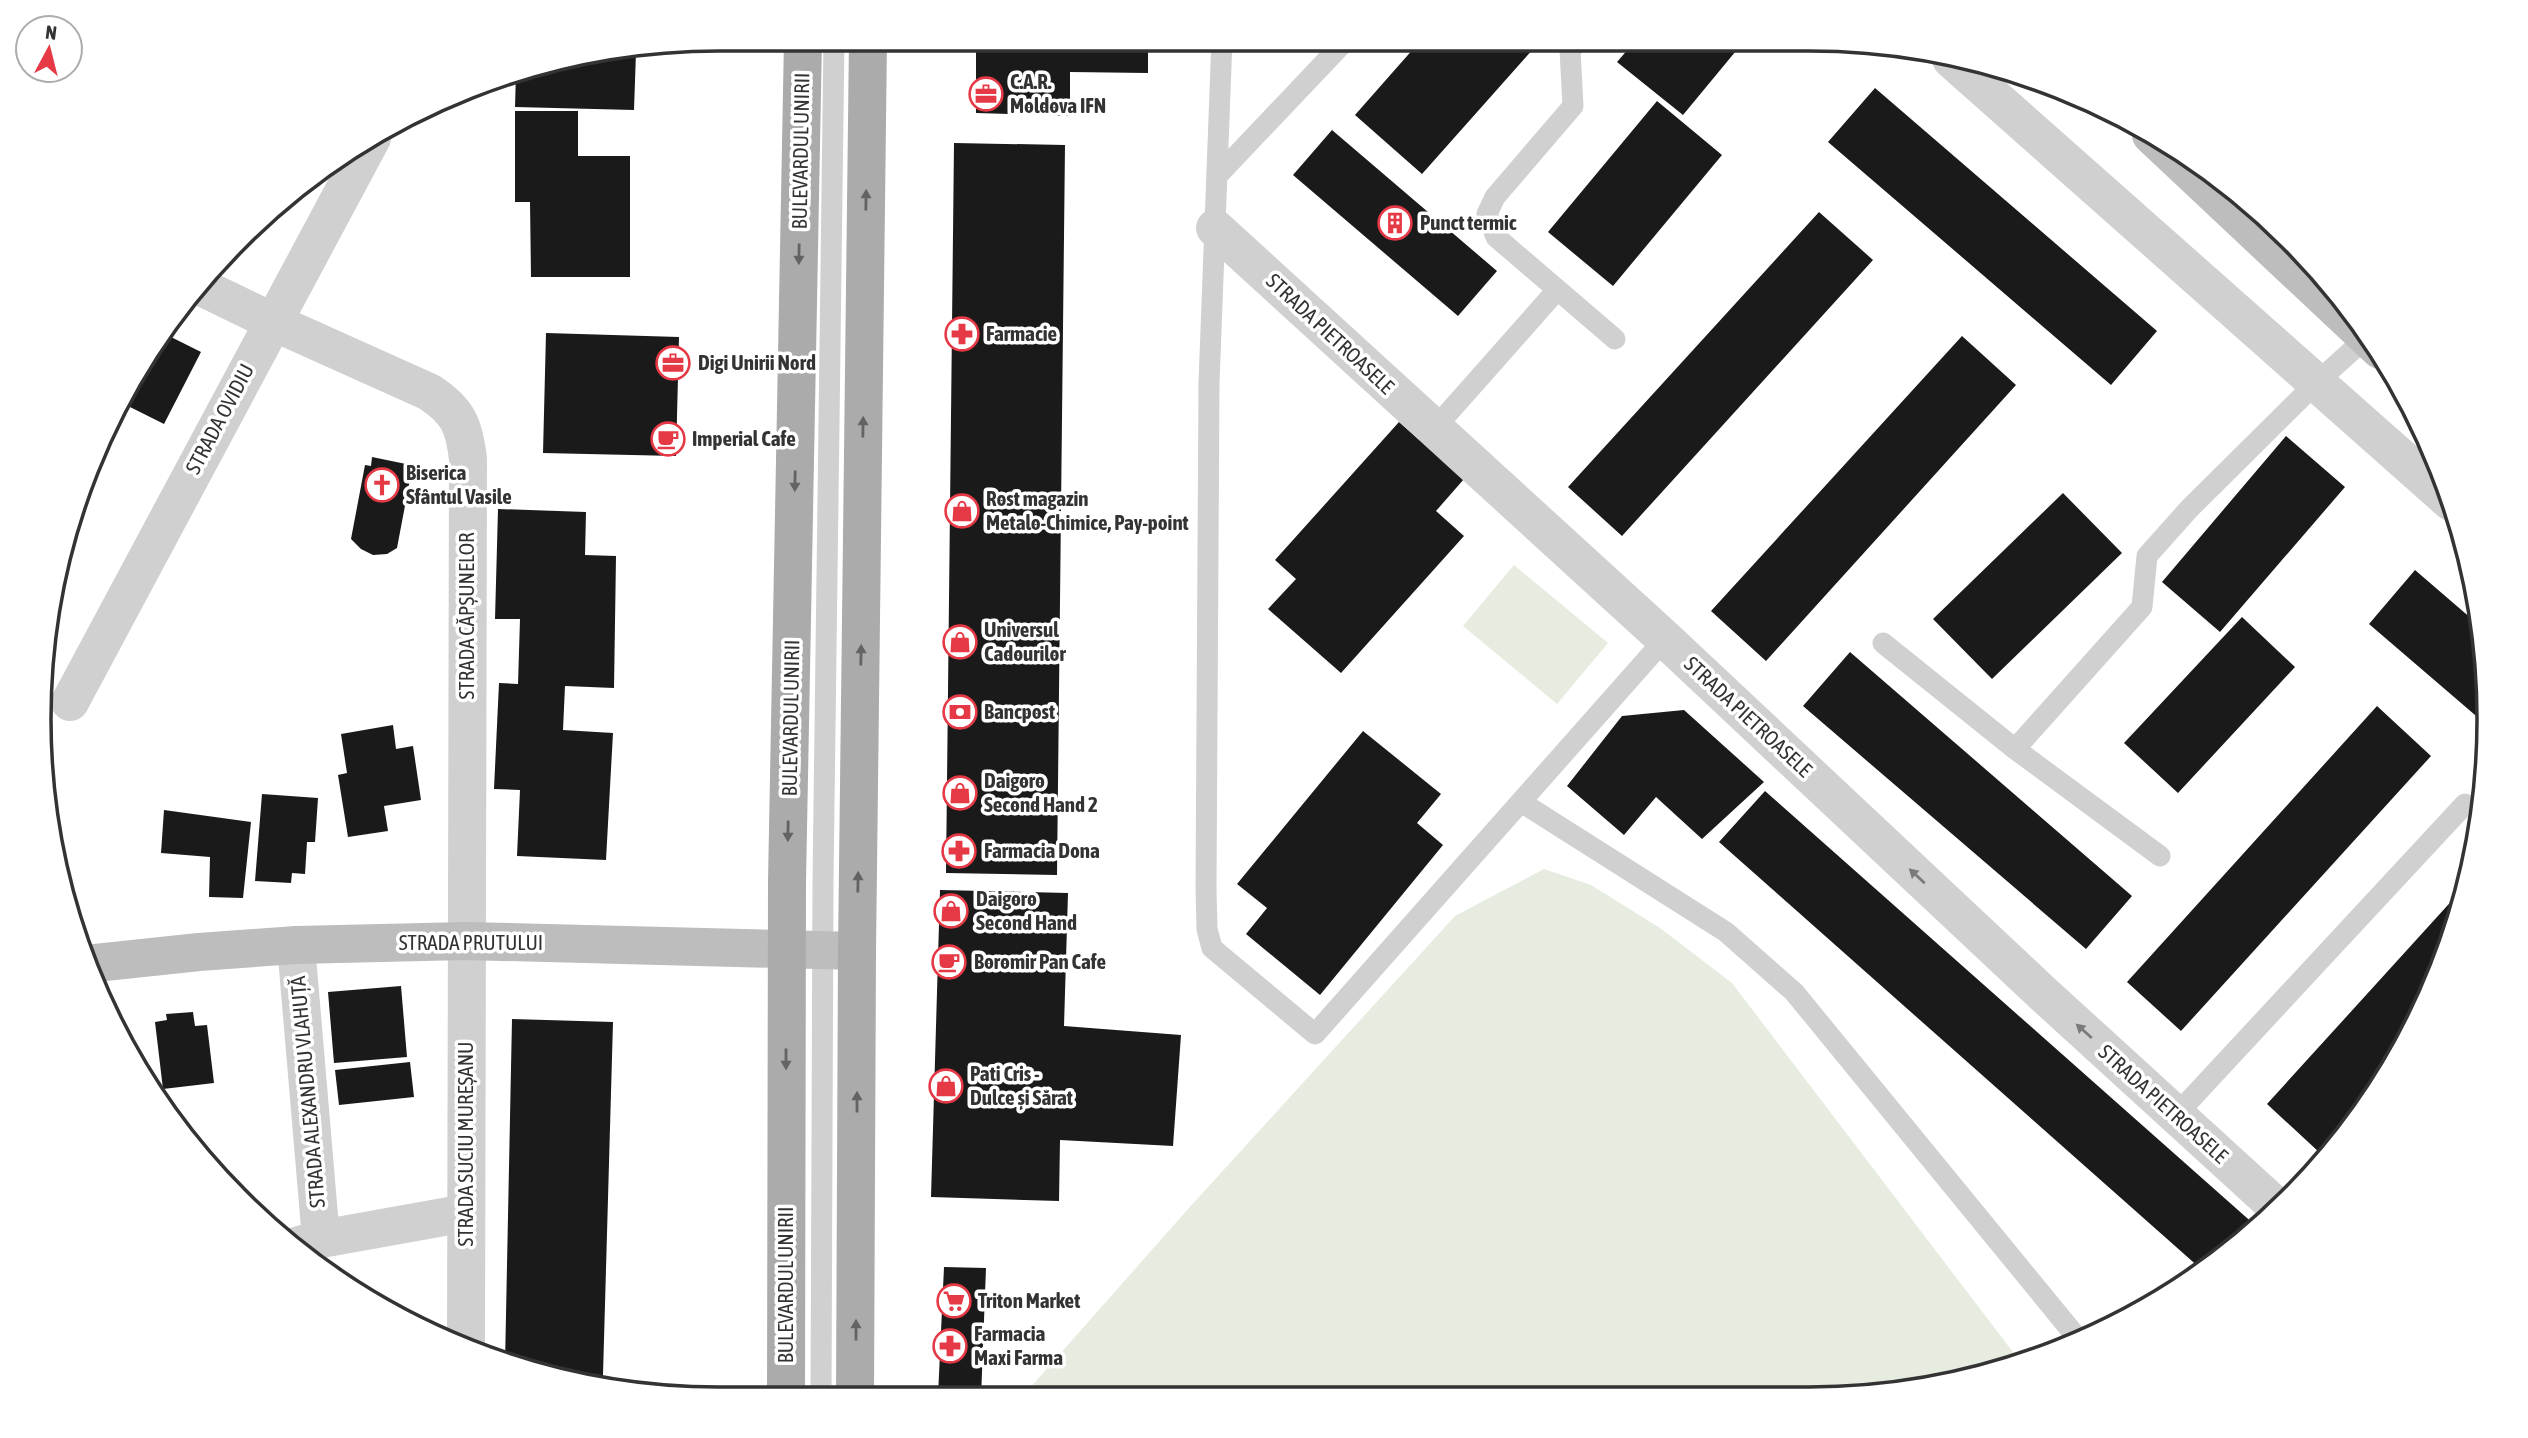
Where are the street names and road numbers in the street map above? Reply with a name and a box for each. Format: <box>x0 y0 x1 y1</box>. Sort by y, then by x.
street label: BULEVARDUL UNIRII <box>787 72 813 229</box>
street label: STRADA PIETROASELE <box>1262 268 1399 398</box>
street label: STRADA OVIDIU <box>180 359 258 478</box>
street label: STRADA CĂPȘUNELOR <box>454 532 478 699</box>
street label: BULEVARDUL UNIRII <box>777 639 803 796</box>
street label: STRADA PIETROASELE <box>1680 651 1817 781</box>
street label: STRADA PRUTULUI <box>399 930 543 954</box>
street label: STRADA ALEXANDRU VLAHUȚĂ <box>285 974 329 1209</box>
street label: STRADA PIETROASELE <box>2094 1039 2233 1167</box>
street label: STRADA SUCIU MUREȘANU <box>453 1042 477 1246</box>
street label: BULEVARDUL UNIRII <box>773 1207 797 1363</box>

